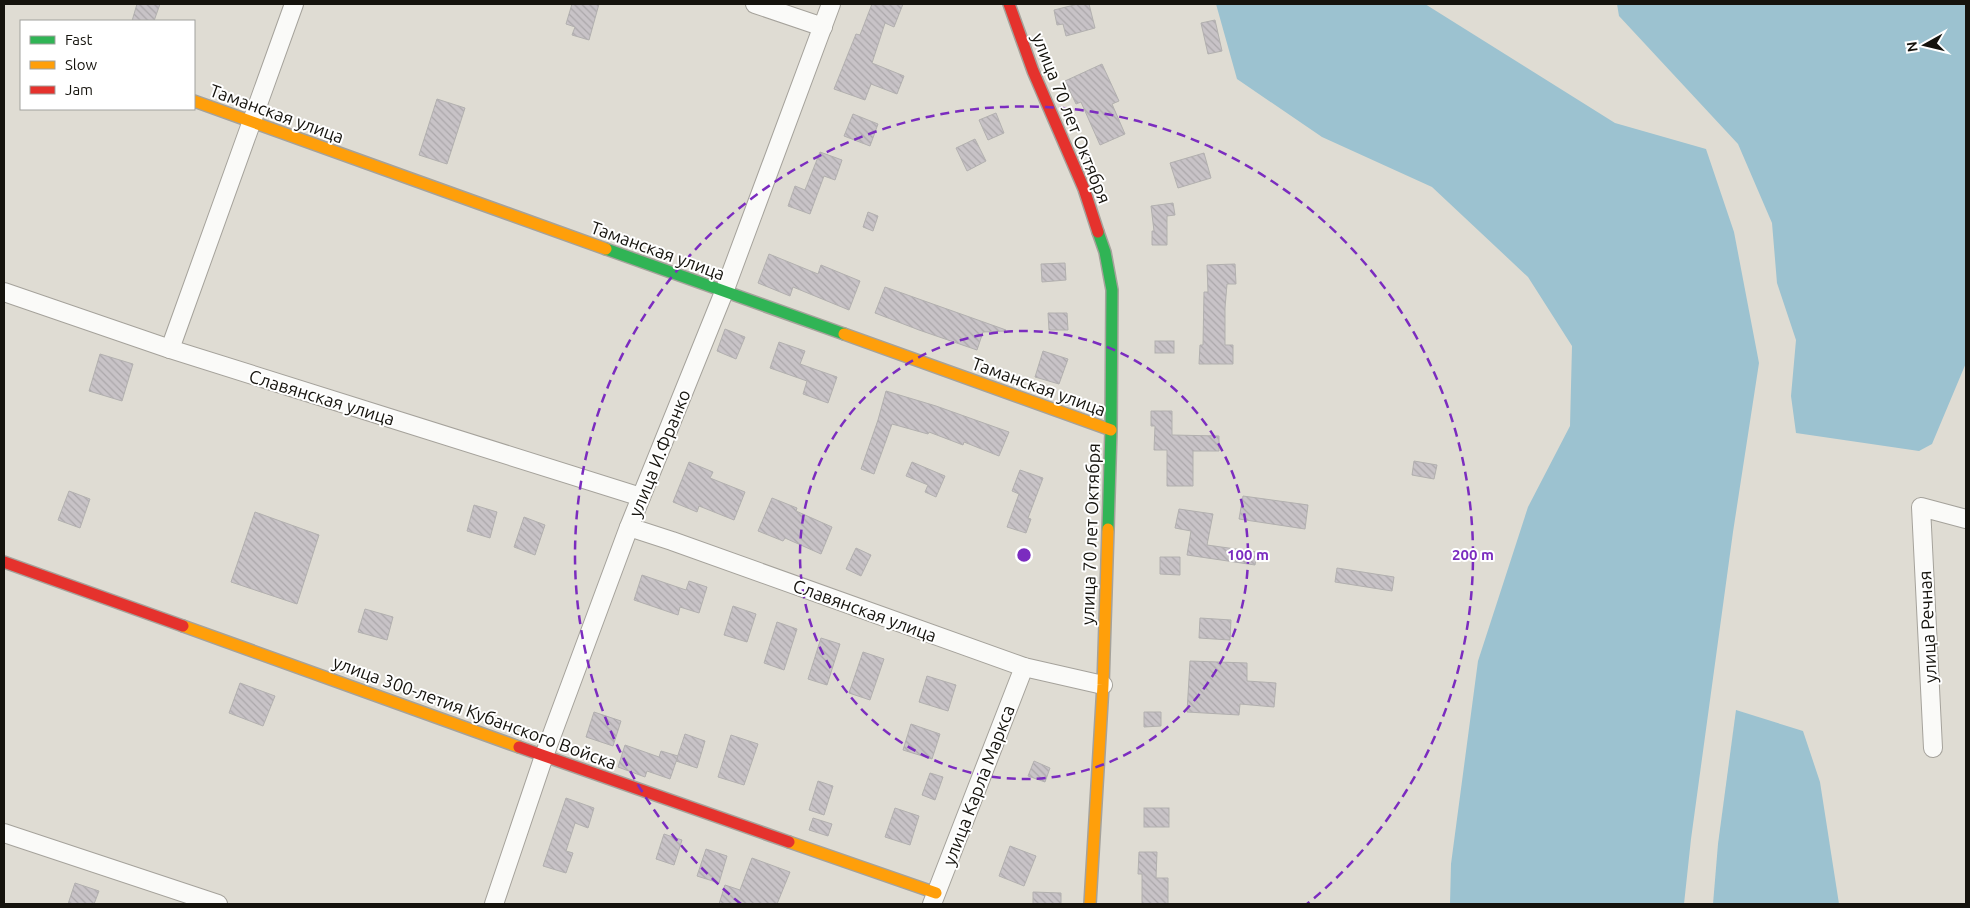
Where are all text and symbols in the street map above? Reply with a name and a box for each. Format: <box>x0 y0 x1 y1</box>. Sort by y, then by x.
legend <box>20 20 195 110</box>
north arrow <box>1900 20 1950 70</box>
street label: улица 70 лет Октября <box>1029 30 1115 206</box>
text: Fast <box>65 31 93 48</box>
text: N <box>1903 41 1921 53</box>
text: Slow <box>65 56 98 73</box>
street label: Таманская улица <box>207 79 347 147</box>
text: Jam <box>65 81 93 98</box>
street label: Таманская улица <box>588 216 728 284</box>
street label: Таманская улица <box>969 352 1109 420</box>
street label: Славянская улица <box>247 365 397 429</box>
street label: улица И.Франко <box>624 386 694 520</box>
street label: улица 70 лет Октября <box>1077 443 1103 625</box>
centre of rings <box>1015 546 1033 564</box>
text: 100 m <box>1227 546 1269 563</box>
text: 200 m <box>1452 546 1494 563</box>
street label: улица Речная <box>1914 570 1940 684</box>
street label: Славянская улица <box>791 575 939 645</box>
street label: улица 300-летия Кубанского Войска <box>330 651 620 773</box>
street label: улица Карла Маркса <box>938 702 1018 868</box>

